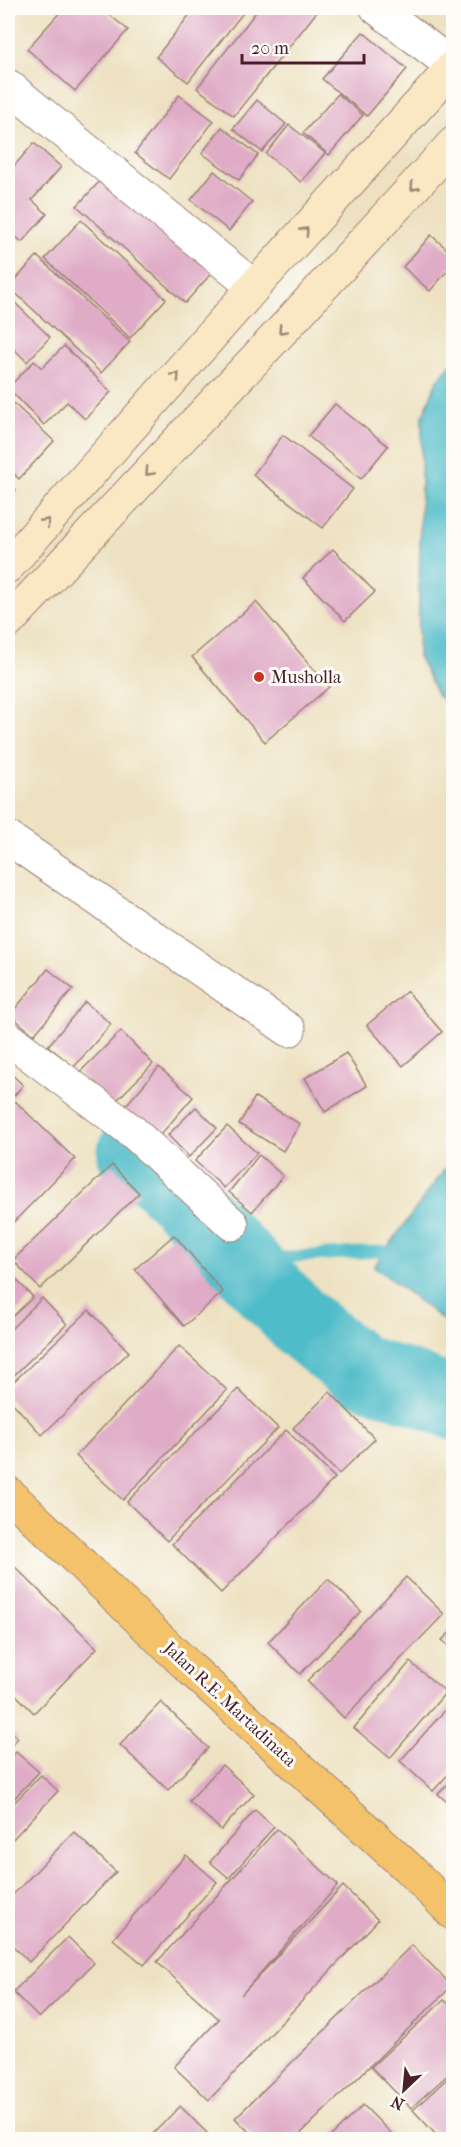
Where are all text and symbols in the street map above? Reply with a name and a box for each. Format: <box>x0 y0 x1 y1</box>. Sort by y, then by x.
scale bar <box>242 27 364 65</box>
text: 20 m <box>251 38 289 59</box>
one-way arrow <box>410 180 421 190</box>
one-way arrow <box>298 227 309 237</box>
one-way arrow <box>279 323 290 334</box>
one-way arrow <box>168 372 179 383</box>
one-way arrow <box>145 465 156 476</box>
one-way arrow <box>39 518 50 529</box>
place label: Musholla <box>271 667 342 688</box>
marker: Musholla <box>252 670 266 684</box>
street label: Jalan R.E. Martadinata <box>158 1636 301 1772</box>
north arrow <box>374 2060 434 2120</box>
text: N <box>387 2091 407 2114</box>

